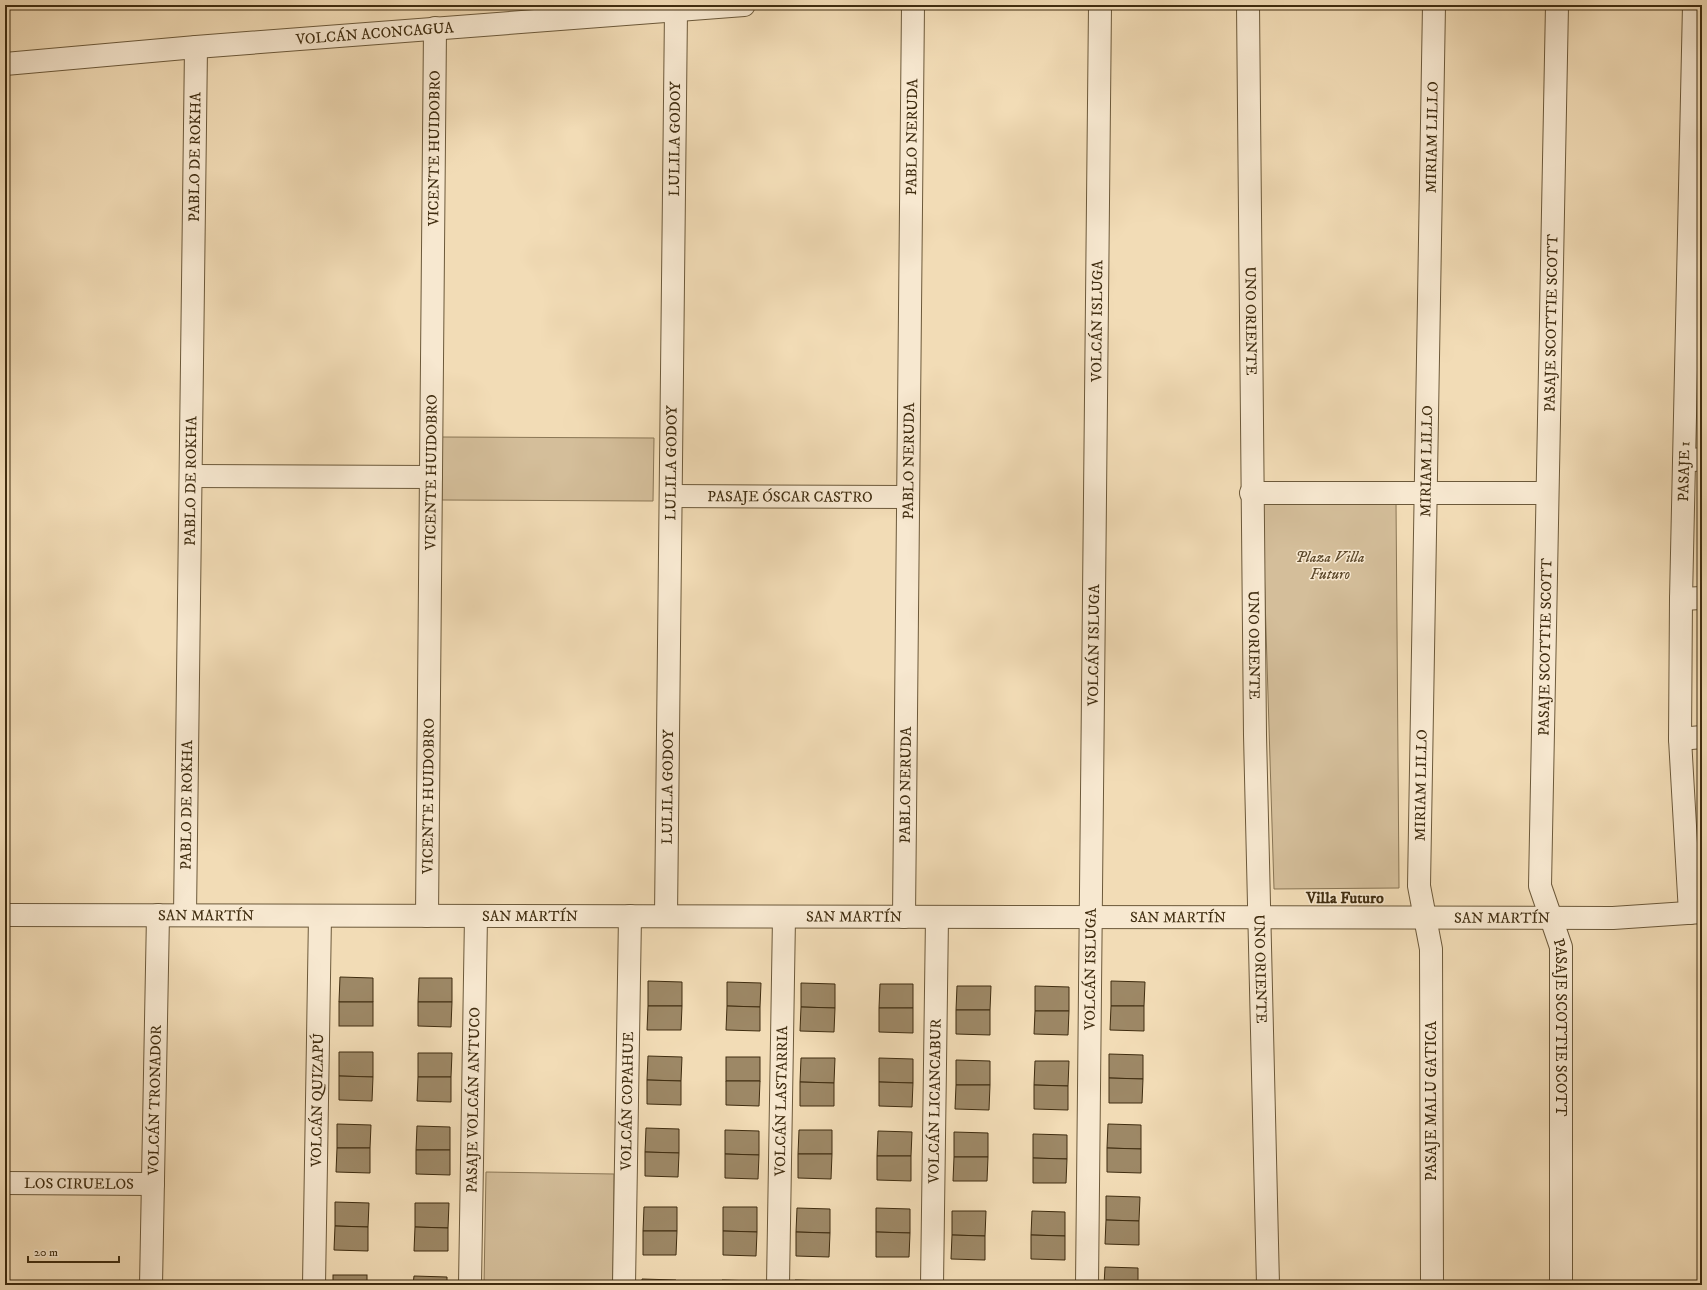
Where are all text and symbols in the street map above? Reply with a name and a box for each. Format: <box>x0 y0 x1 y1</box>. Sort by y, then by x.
street label: VOLCÁN ACONCAGUA <box>294 18 455 49</box>
street label: VICENTE HUIDOBRO <box>424 70 445 227</box>
street label: PABLO NERUDA <box>902 78 922 196</box>
street label: LULILA GODOY <box>665 81 685 197</box>
street label: MIRIAM LILLO <box>1422 81 1443 193</box>
street label: PABLO DE ROKHA <box>185 92 205 222</box>
street label: PASAJE SCOTTIE SCOTT <box>1540 233 1563 412</box>
street label: VOLCÁN ISLUGA <box>1087 260 1107 383</box>
street label: UNO ORIENTE <box>1241 266 1261 376</box>
street label: VICENTE HUIDOBRO <box>421 394 442 551</box>
street label: PABLO NERUDA <box>899 402 919 520</box>
street label: LULILA GODOY <box>661 405 682 521</box>
street label: MIRIAM LILLO <box>1416 405 1437 517</box>
street label: PABLO DE ROKHA <box>181 416 201 546</box>
street label: PASAJE 1 <box>1674 441 1694 502</box>
street label: PASAJE ÓSCAR CASTRO <box>707 487 873 507</box>
park label: Plaza Villa Futuro <box>1296 548 1364 584</box>
street label: PASAJE SCOTTIE SCOTT <box>1534 557 1557 736</box>
street label: VOLCÁN ISLUGA <box>1083 584 1104 707</box>
street label: UNO ORIENTE <box>1244 590 1264 700</box>
street label: VICENTE HUIDOBRO <box>418 718 439 875</box>
street label: PABLO NERUDA <box>896 726 916 844</box>
street label: LULILA GODOY <box>658 729 678 845</box>
street label: MIRIAM LILLO <box>1411 729 1432 841</box>
street label: PABLO DE ROKHA <box>177 740 197 870</box>
district label: Villa Futuro <box>1305 888 1384 908</box>
street label: SAN MARTÍN <box>158 905 254 925</box>
street label: SAN MARTÍN <box>482 906 578 926</box>
street label: SAN MARTÍN <box>806 907 902 927</box>
street label: SAN MARTÍN <box>1130 907 1226 927</box>
street label: VOLCÁN ISLUGA <box>1080 908 1101 1031</box>
street label: SAN MARTÍN <box>1454 908 1550 928</box>
street label: UNO ORIENTE <box>1249 914 1271 1024</box>
street label: PASAJE SCOTTIE SCOTT <box>1549 936 1570 1117</box>
street label: PASAJE VOLCÁN ANTUCO <box>462 1007 485 1193</box>
street label: VOLCÁN LICANCABUR <box>924 1019 946 1184</box>
street label: PASAJE MALU GATICA <box>1422 1020 1441 1181</box>
street label: VOLCÁN TRONADOR <box>144 1025 166 1176</box>
street label: VOLCÁN LASTARRIA <box>770 1025 792 1177</box>
street label: VOLCÁN COPAHUE <box>617 1031 638 1172</box>
street label: VOLCÁN QUIZAPÚ <box>307 1032 328 1168</box>
street label: LOS CIRUELOS <box>24 1174 134 1194</box>
scale bar <box>28 1238 119 1264</box>
text: 20 m <box>34 1245 58 1260</box>

